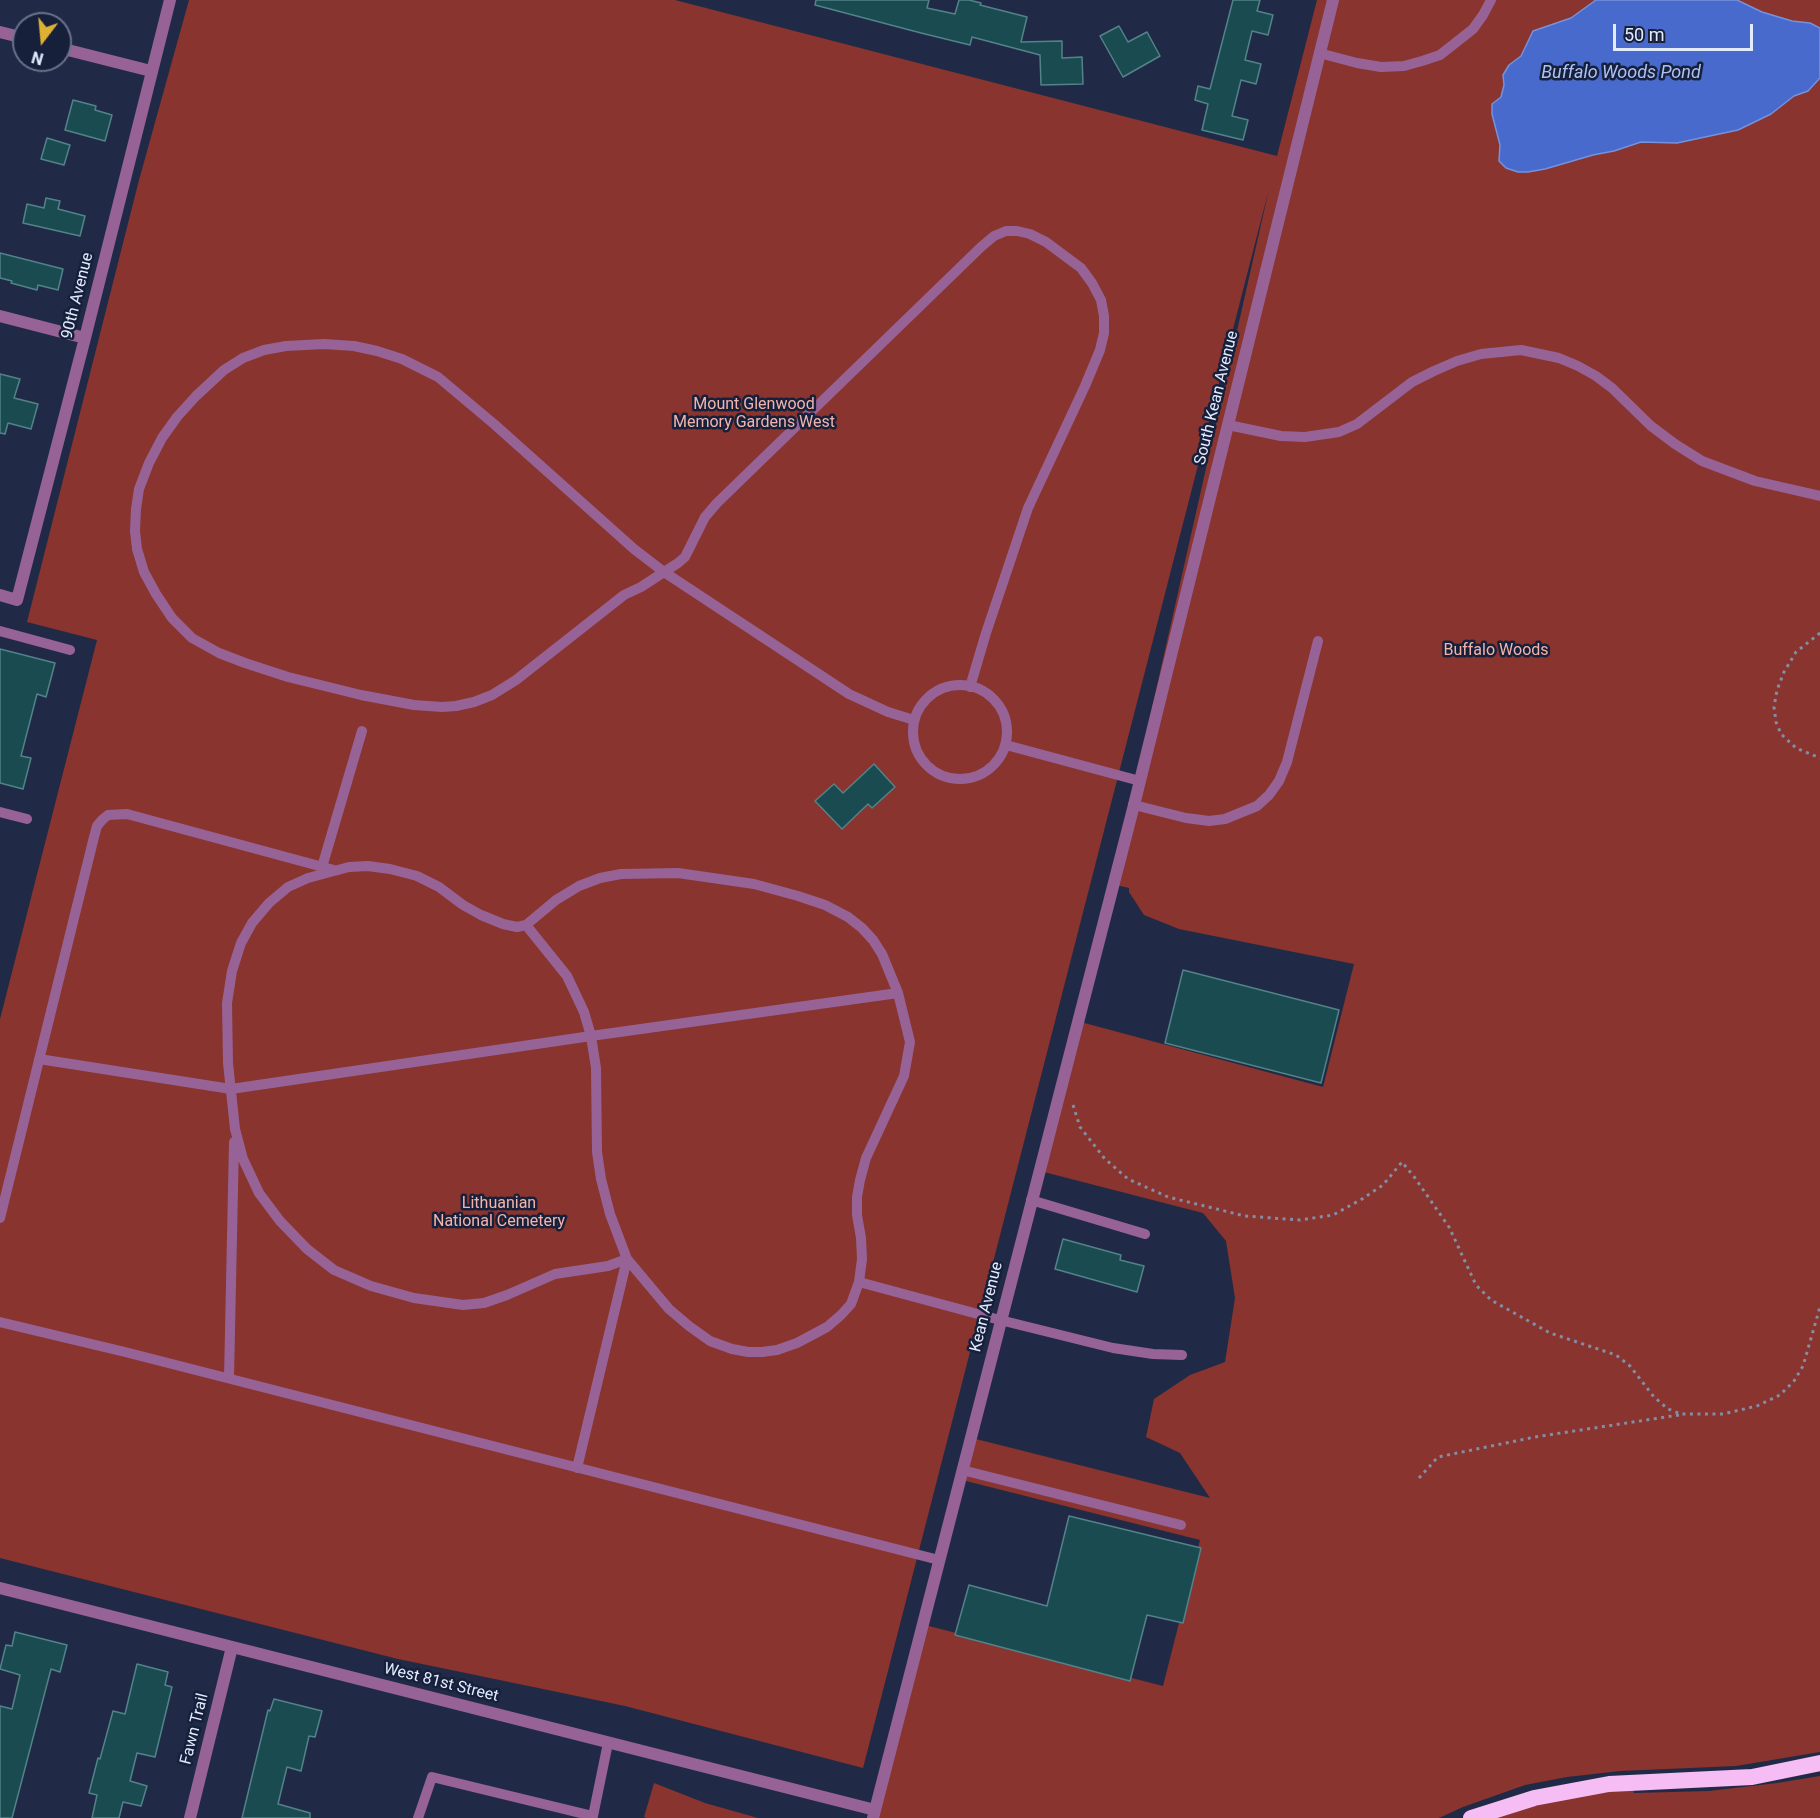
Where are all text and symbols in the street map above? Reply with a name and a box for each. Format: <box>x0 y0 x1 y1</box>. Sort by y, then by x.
north arrow <box>12 12 72 72</box>
scale bar <box>1616 12 1756 50</box>
text: 50 m <box>1624 24 1664 45</box>
text: N <box>29 47 46 69</box>
water label: Buffalo Woods Pond <box>1541 62 1701 84</box>
street label: 90th Avenue <box>58 251 98 341</box>
street label: South Kean Avenue <box>1191 329 1243 467</box>
park label: Mount Glenwood Memory Gardens West <box>673 395 835 433</box>
park label: Buffalo Woods <box>1443 641 1549 661</box>
park label: Lithuanian National Cemetery <box>433 1194 565 1232</box>
street label: Kean Avenue <box>967 1260 1007 1354</box>
street label: West 81st Street <box>382 1659 500 1707</box>
street label: Fawn Trail <box>177 1691 213 1767</box>

